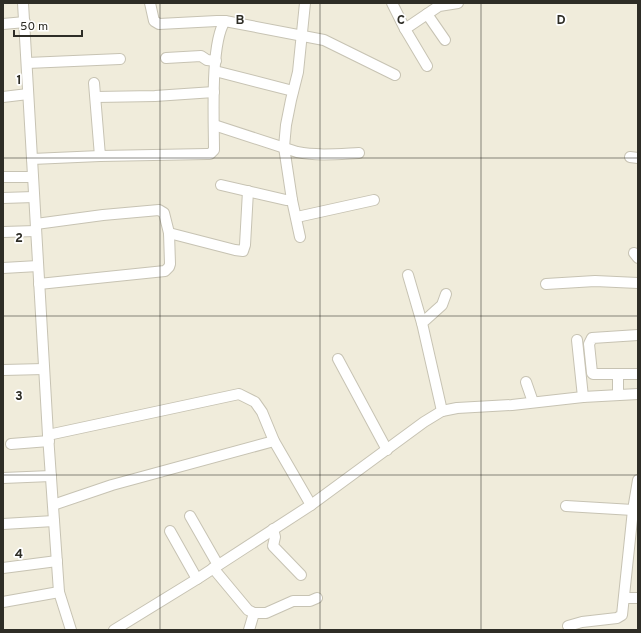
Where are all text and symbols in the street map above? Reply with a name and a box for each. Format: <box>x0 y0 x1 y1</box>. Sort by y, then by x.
scale bar <box>14 12 82 38</box>
text: B <box>236 13 245 29</box>
text: C <box>397 13 405 29</box>
text: D <box>556 13 566 29</box>
text: 50 m <box>20 19 48 35</box>
text: 1 <box>16 73 22 89</box>
text: 2 <box>15 231 23 247</box>
text: 3 <box>15 389 23 405</box>
text: 4 <box>15 547 23 563</box>

